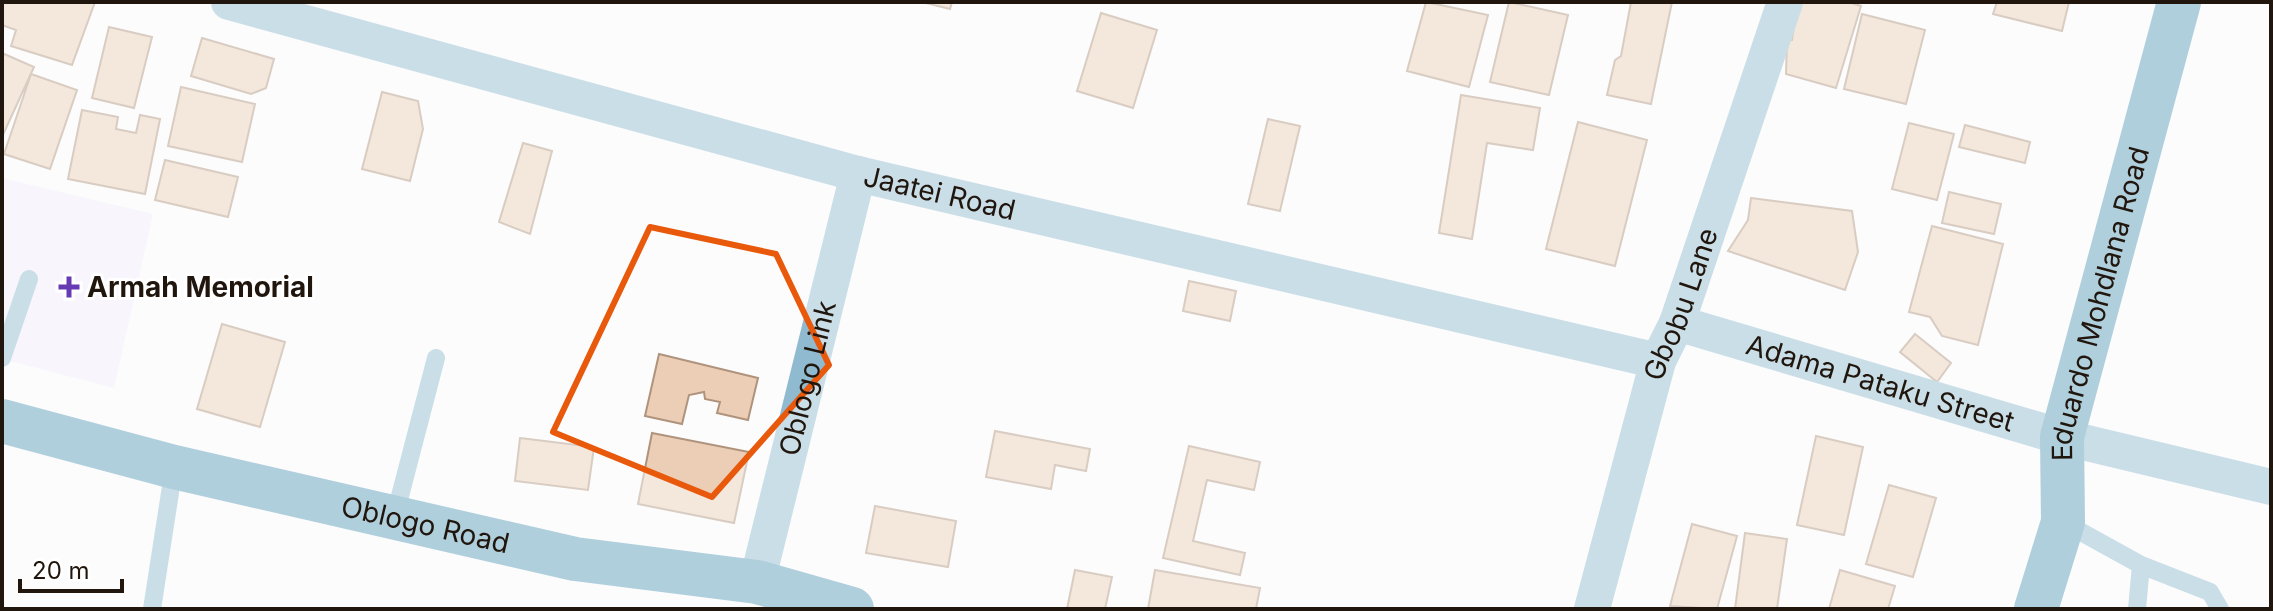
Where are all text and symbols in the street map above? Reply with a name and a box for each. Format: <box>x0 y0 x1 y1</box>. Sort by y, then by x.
street label: Eduardo Mohdlana Road <box>2044 143 2156 461</box>
street label: Jaatei Road <box>860 159 1019 227</box>
street label: Gbobu Lane <box>1637 223 1725 384</box>
place label: Armah Memorial <box>87 270 314 304</box>
marker: Armah Memorial <box>58 276 80 298</box>
street label: Oblogo Link <box>772 297 843 459</box>
street label: Adama Pataku Street <box>1742 327 2018 439</box>
street label: Oblogo Road <box>338 489 513 560</box>
scale bar <box>20 543 122 593</box>
text: 20 m <box>32 556 90 585</box>

